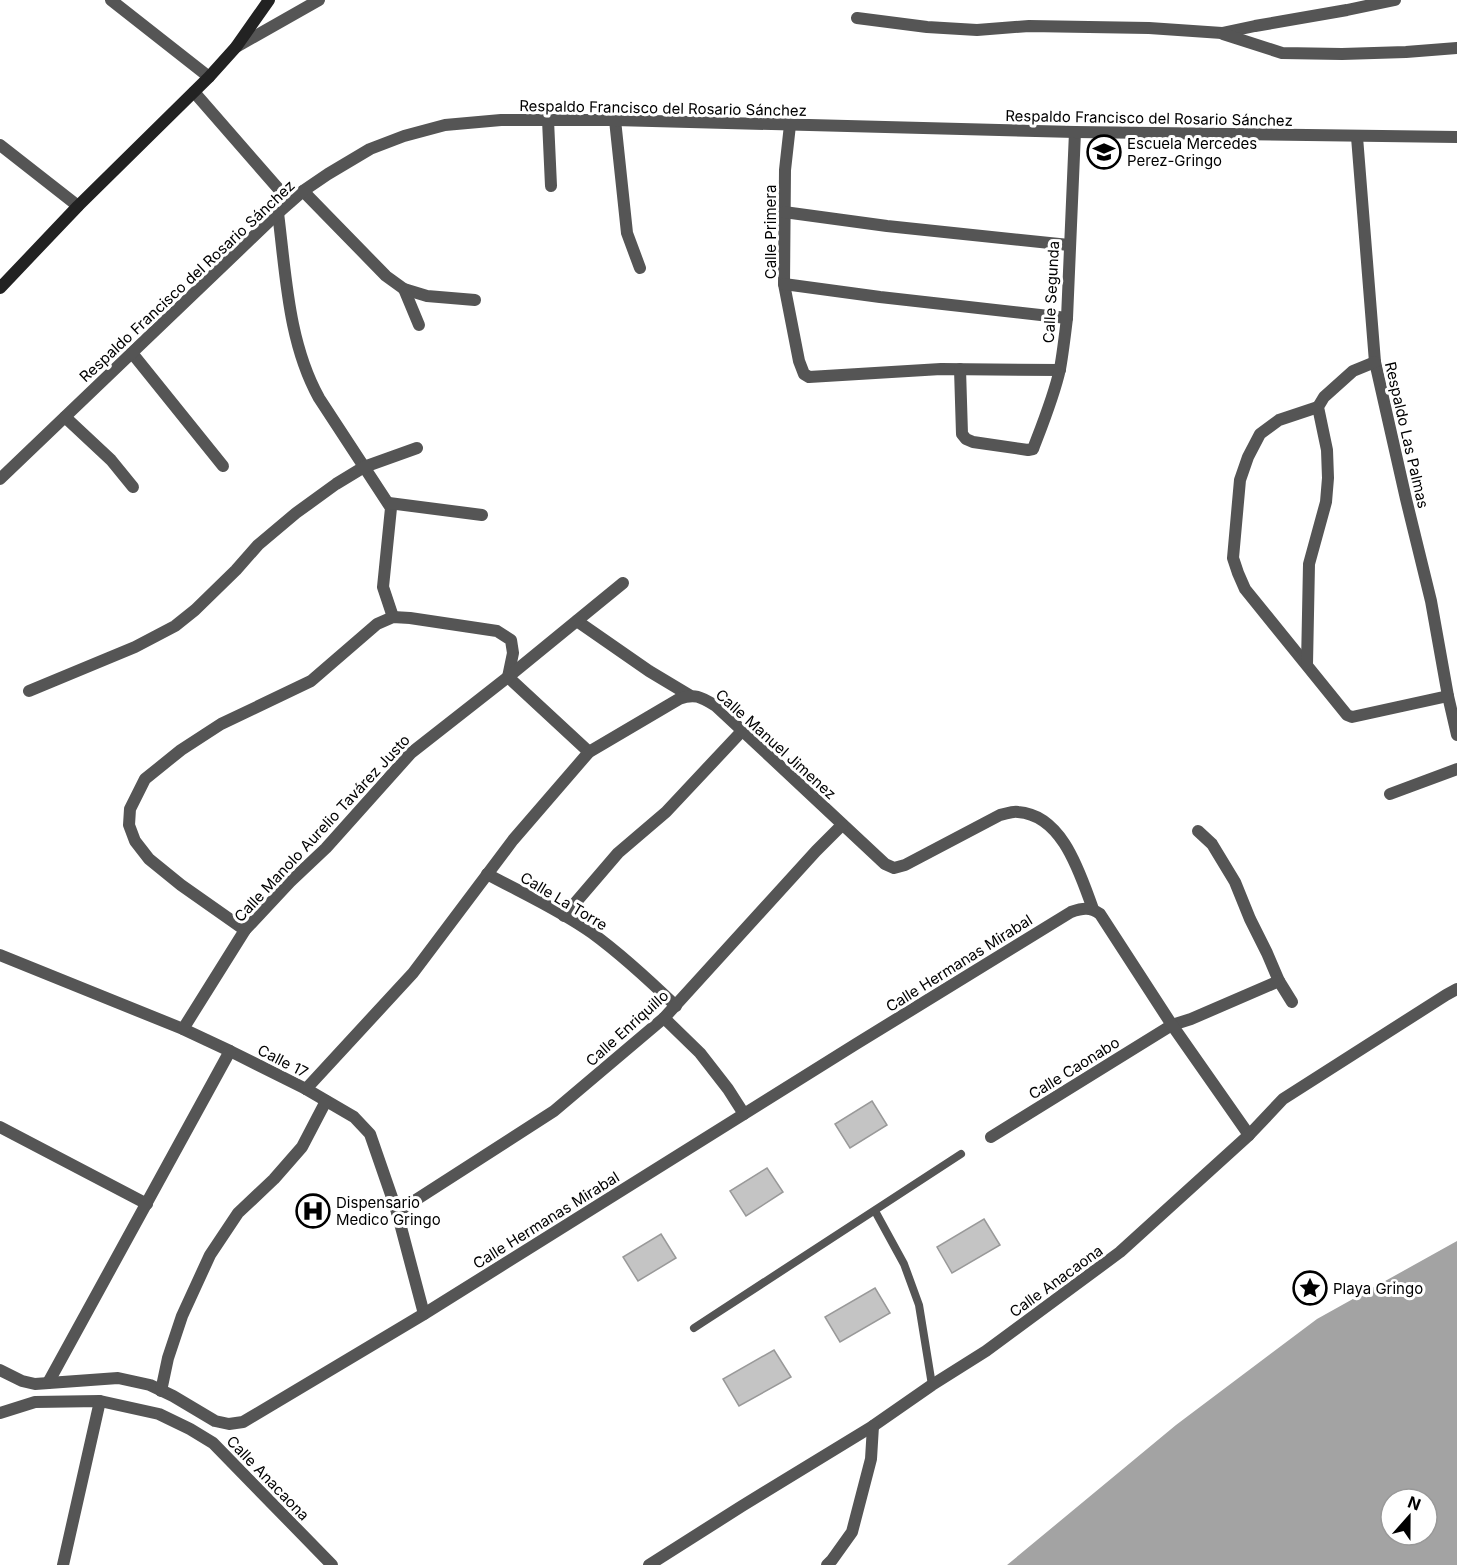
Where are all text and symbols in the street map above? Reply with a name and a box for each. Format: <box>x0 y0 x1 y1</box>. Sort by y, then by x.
street label: Respaldo Francisco del Rosario Sánchez <box>519 96 807 120</box>
street label: Respaldo Francisco del Rosario Sánchez <box>1005 106 1293 130</box>
school or university icon: Escuela Mercedes Perez-Gringo <box>1086 134 1122 170</box>
place label: Escuela Mercedes Perez-Gringo <box>1127 134 1257 170</box>
street label: Respaldo Francisco del Rosario Sánchez <box>75 176 299 386</box>
street label: Calle Primera <box>761 185 780 279</box>
street label: Calle Segunda <box>1039 240 1063 344</box>
street label: Respaldo Las Palmas <box>1381 360 1433 510</box>
street label: Calle Manuel Jimenez <box>712 685 840 803</box>
street label: Calle Manolo Aurelio Tavárez Justo <box>230 730 414 926</box>
street label: Calle La Torre <box>517 868 611 934</box>
street label: Calle Hermanas Mirabal <box>882 910 1036 1016</box>
street label: Calle Enriquillo <box>582 986 672 1070</box>
street label: Calle Caonabo <box>1025 1033 1123 1103</box>
street label: Calle 17 <box>255 1040 311 1082</box>
street label: Calle Hermanas Mirabal <box>469 1167 623 1273</box>
hospital icon: Dispensario Medico Gringo <box>295 1193 331 1229</box>
place label: Dispensario Medico Gringo <box>336 1193 441 1229</box>
street label: Calle Anacaona <box>1006 1241 1106 1321</box>
place icon: Playa Gringo <box>1292 1270 1328 1306</box>
place label: Playa Gringo <box>1333 1279 1423 1298</box>
street label: Calle Anacaona <box>223 1432 313 1524</box>
north arrow <box>1379 1487 1439 1547</box>
text: N <box>1405 1491 1424 1515</box>

